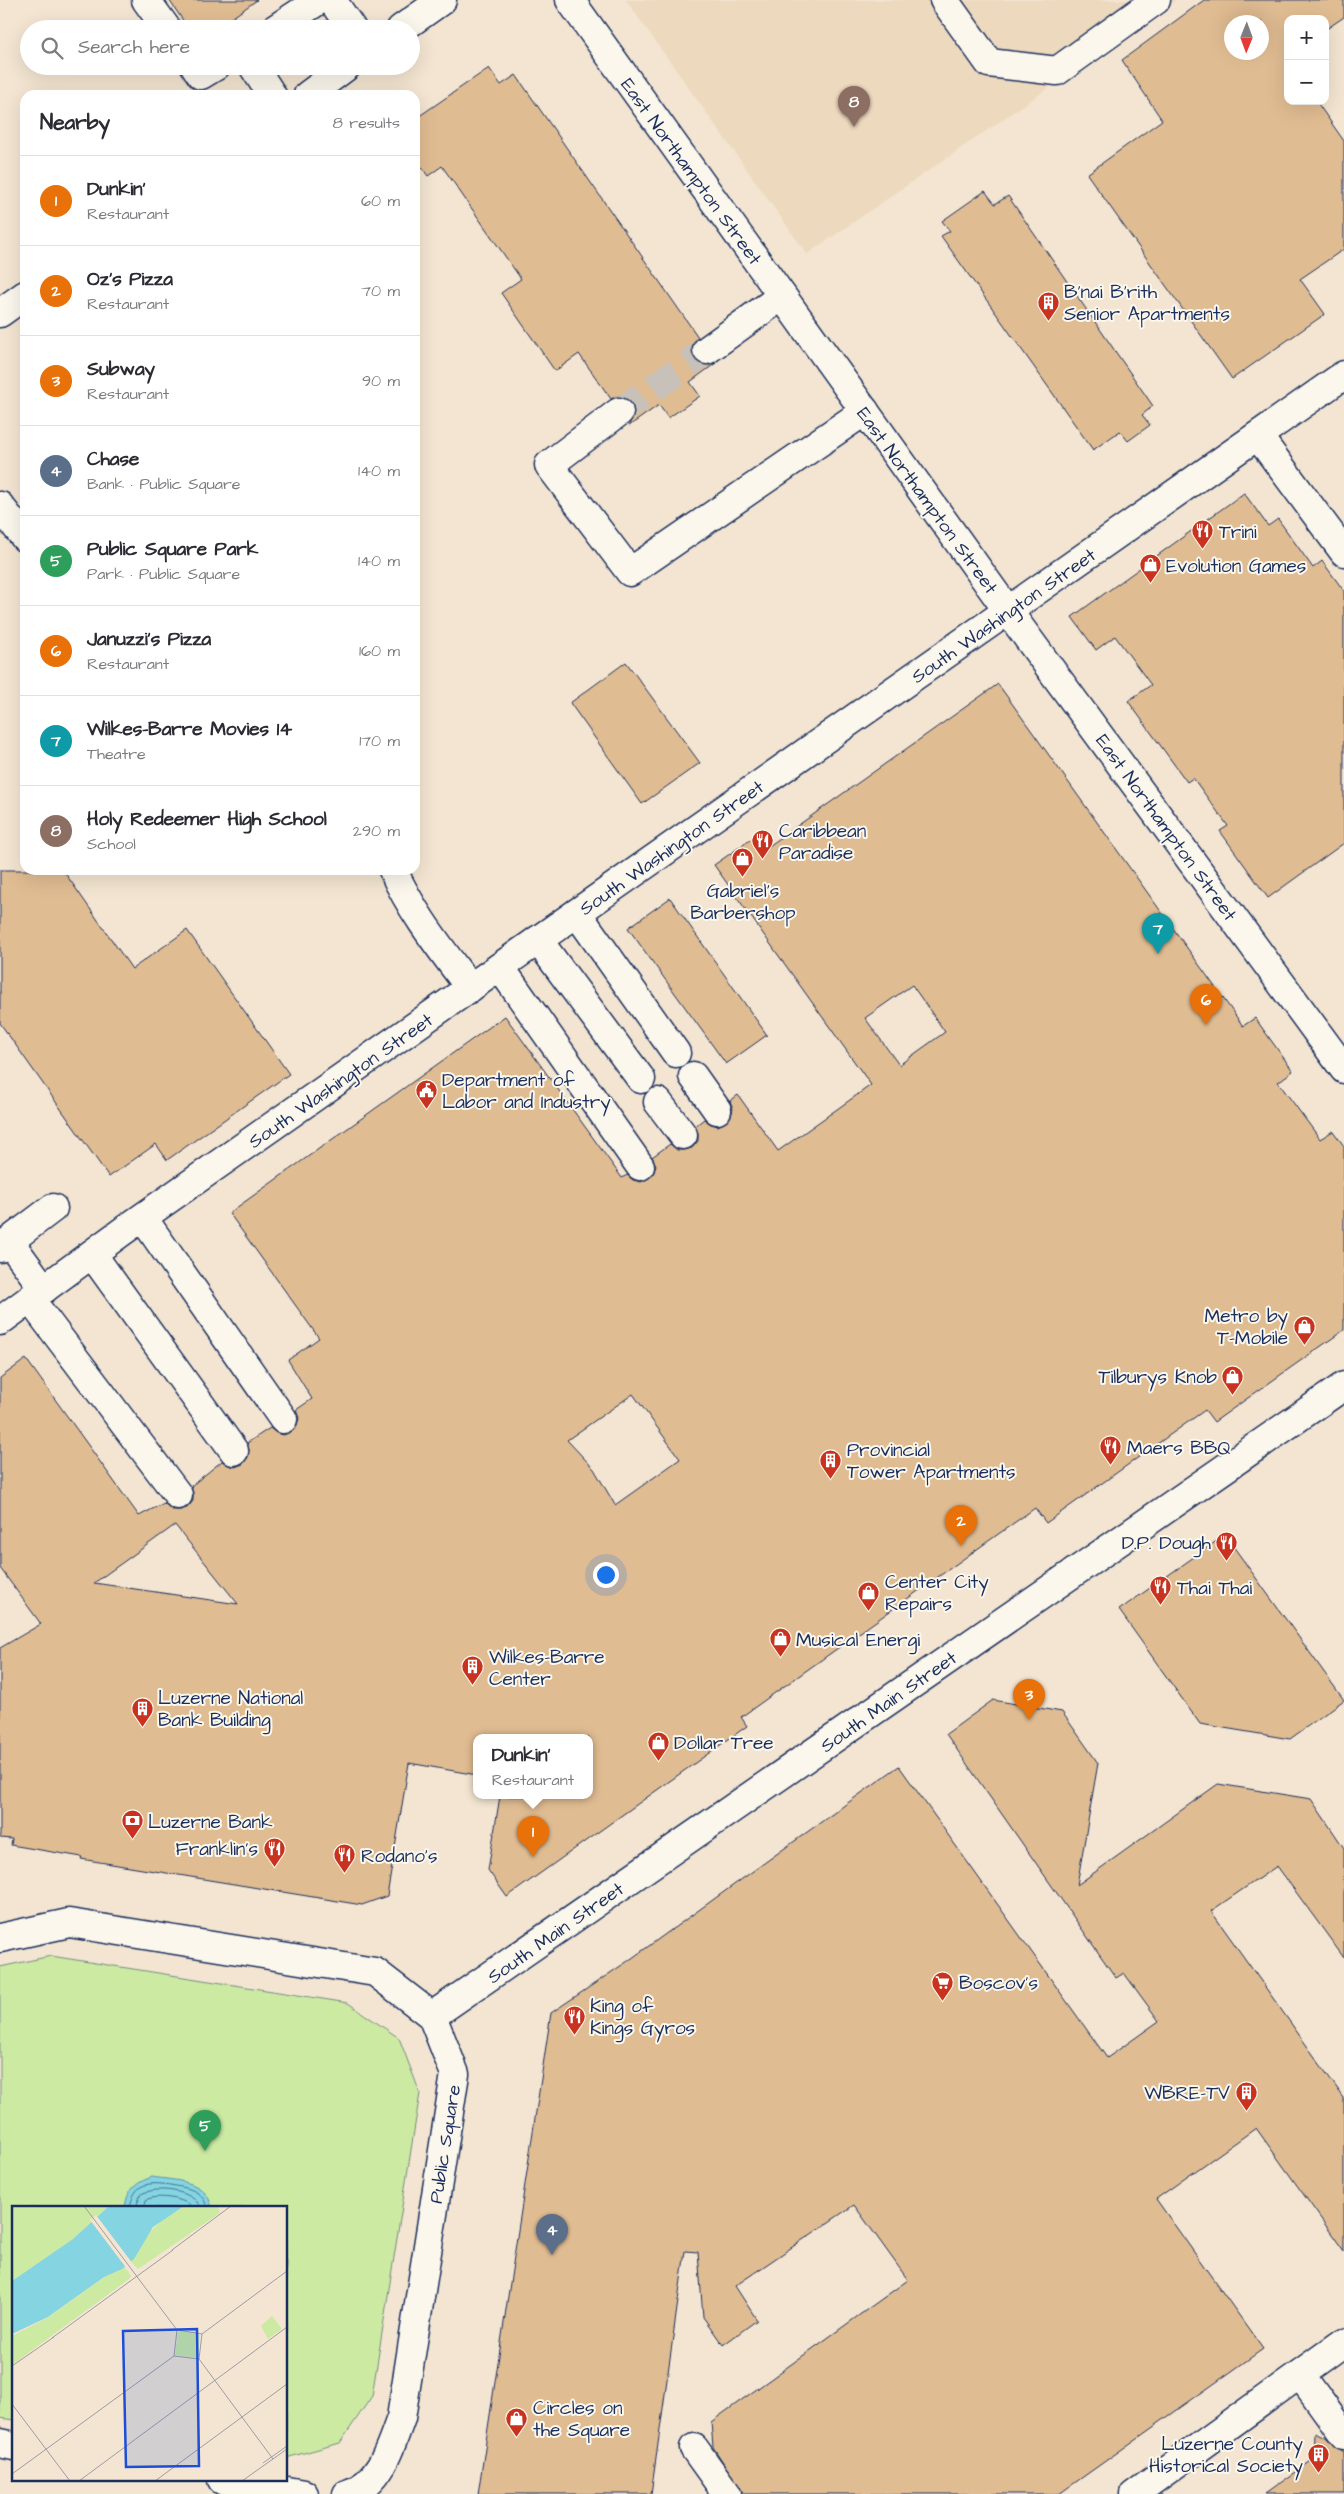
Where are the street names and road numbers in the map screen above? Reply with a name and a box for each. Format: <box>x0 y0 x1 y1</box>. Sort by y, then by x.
street label: East Northampton Street <box>614 73 768 271</box>
street label: East Northampton Street <box>850 402 1004 600</box>
street label: South Washington Street <box>906 542 1103 691</box>
street label: East Northampton Street <box>1089 729 1243 927</box>
street label: South Washington Street <box>574 774 771 923</box>
street label: South Washington Street <box>243 1007 440 1156</box>
street label: South Main Street <box>815 1645 963 1760</box>
street label: South Main Street <box>482 1876 630 1991</box>
street label: Public Square <box>423 2083 468 2206</box>

